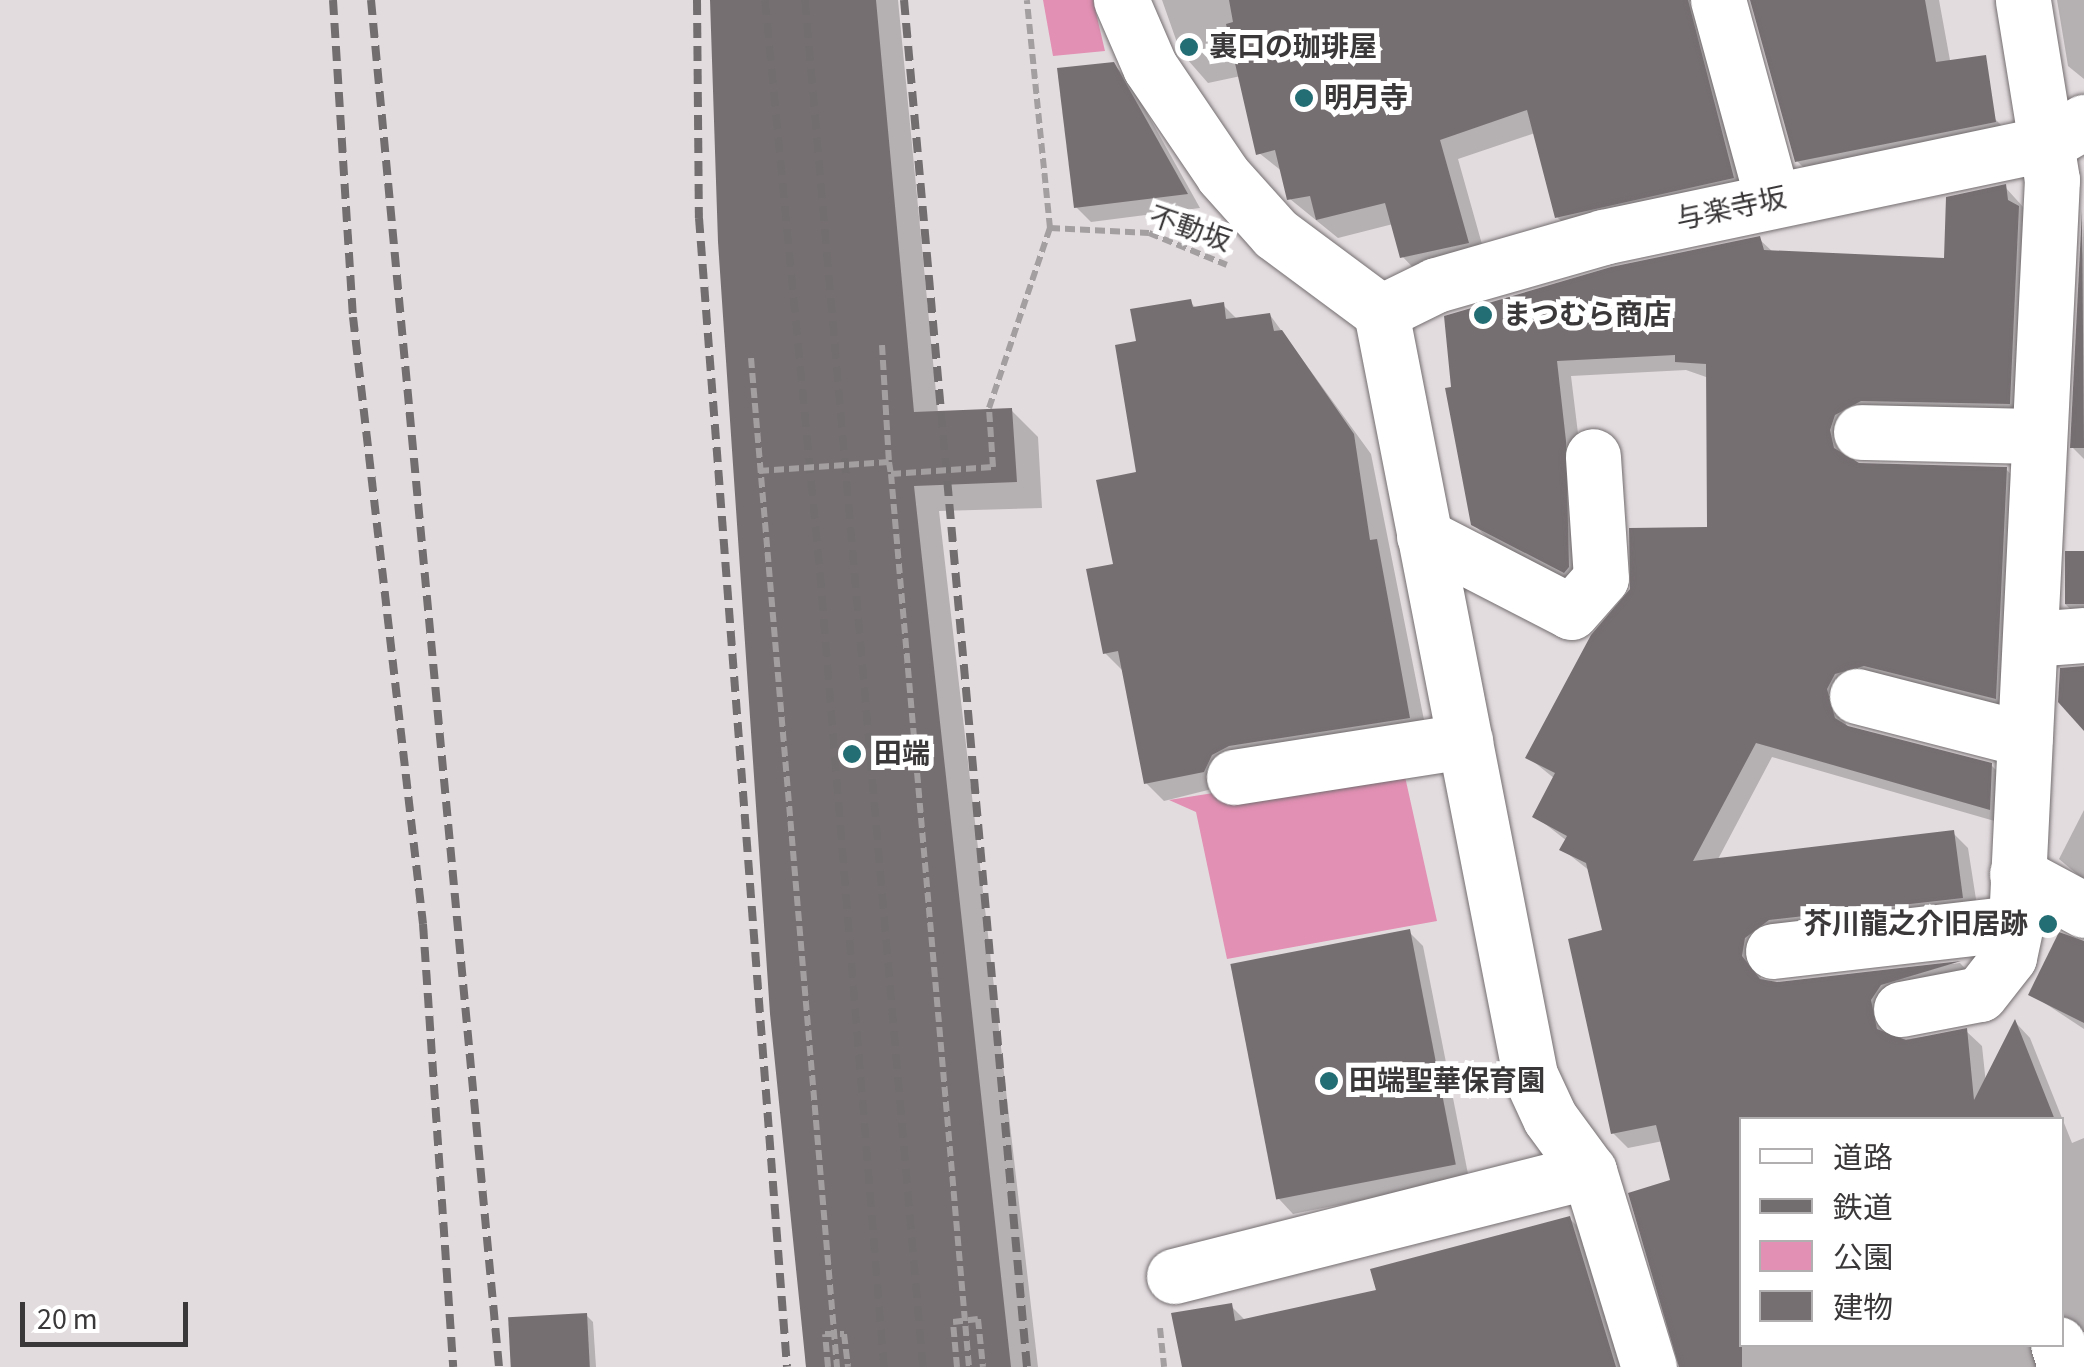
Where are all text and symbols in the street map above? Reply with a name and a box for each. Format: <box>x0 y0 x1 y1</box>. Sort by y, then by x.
place label: 裏口の珈琲屋 <box>1209 30 1377 64</box>
marker: 裏口の珈琲屋 <box>1178 36 1200 58</box>
place label: 明月寺 <box>1324 81 1408 115</box>
marker: 明月寺 <box>1293 87 1315 109</box>
street label: 与楽寺坂 <box>1673 181 1789 237</box>
street label: 不動坂 <box>1145 199 1235 259</box>
place label: まつむら商店 <box>1503 298 1671 332</box>
marker: まつむら商店 <box>1472 304 1494 326</box>
place label: 田端 <box>874 737 930 771</box>
marker: 田端 <box>839 741 865 767</box>
place label: 芥川龍之介旧居跡 <box>1804 907 2028 941</box>
marker: 芥川龍之介旧居跡 <box>2037 913 2059 935</box>
place label: 田端聖華保育園 <box>1349 1064 1545 1098</box>
marker: 田端聖華保育園 <box>1318 1070 1340 1092</box>
legend <box>1739 1117 2064 1347</box>
text: 道路 <box>1833 1137 1893 1180</box>
text: 鉄道 <box>1833 1187 1893 1230</box>
text: 公園 <box>1833 1237 1893 1280</box>
scale bar <box>25 1282 192 1344</box>
text: 建物 <box>1833 1287 1893 1330</box>
text: 20 m <box>37 1298 98 1341</box>

